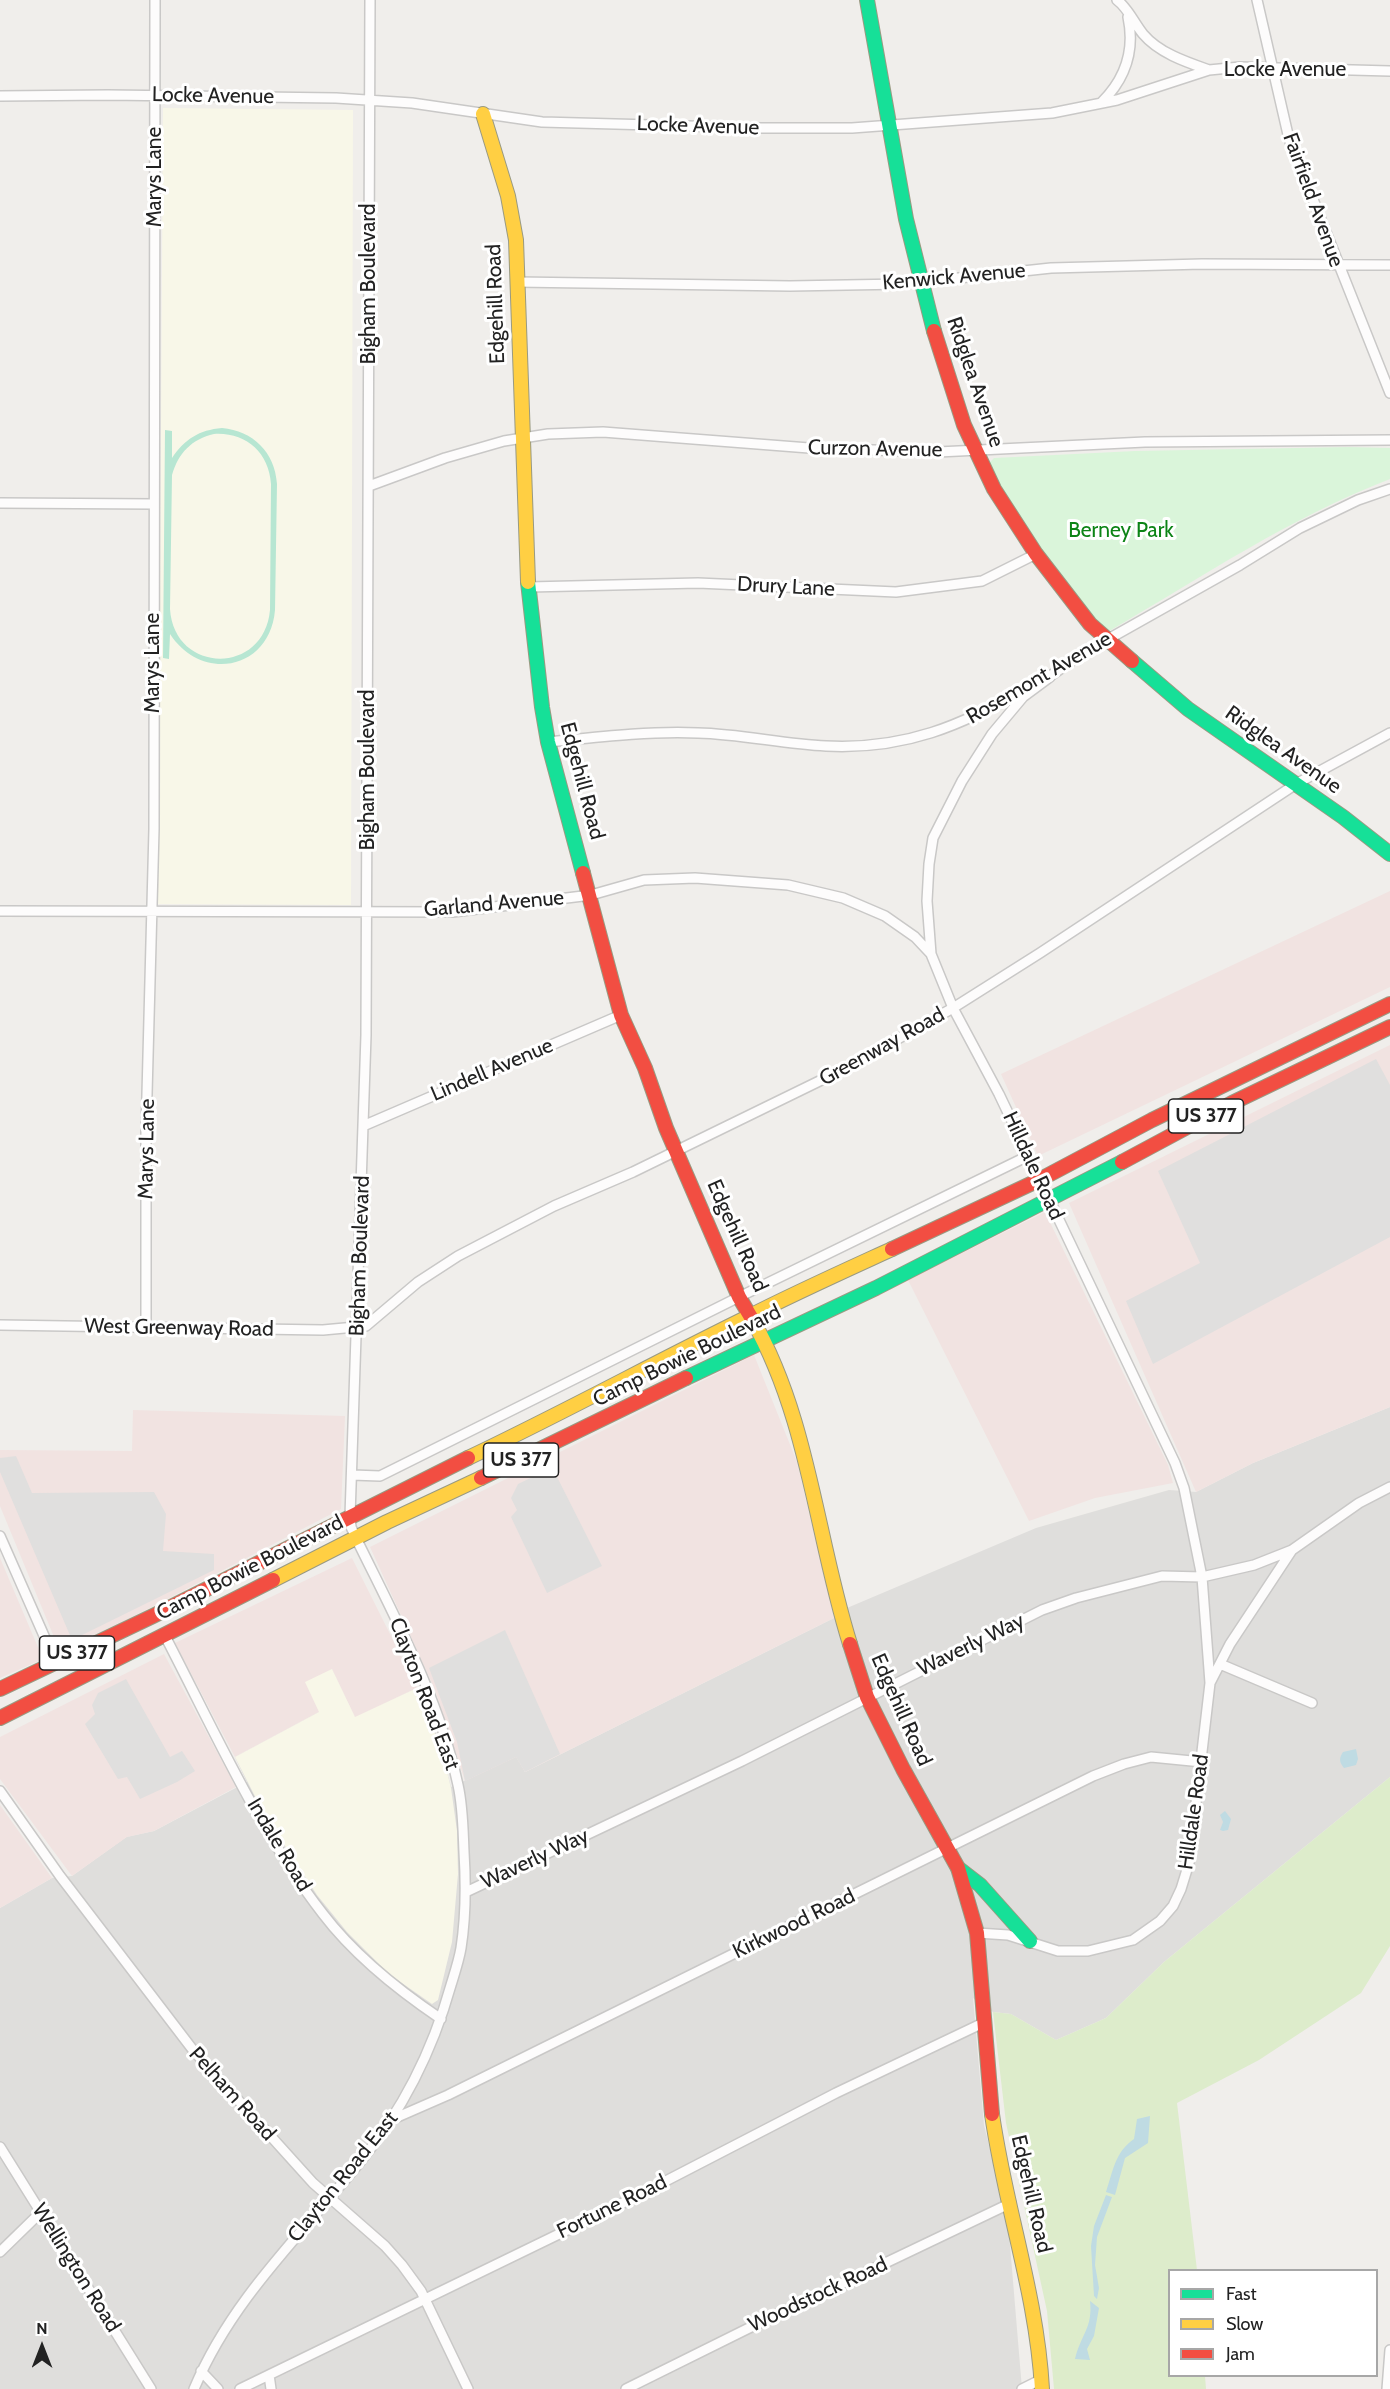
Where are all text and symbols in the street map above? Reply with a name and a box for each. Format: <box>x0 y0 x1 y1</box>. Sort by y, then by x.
street label: Locke Avenue <box>1224 57 1346 83</box>
street label: Locke Avenue <box>152 82 274 110</box>
street label: Locke Avenue <box>636 111 760 141</box>
street label: Marys Lane <box>142 127 168 227</box>
street label: Fairfield Avenue <box>1277 129 1349 271</box>
street label: Bigham Boulevard <box>356 204 382 364</box>
street label: Edgehill Road <box>481 244 511 364</box>
street label: Kenwick Avenue <box>881 258 1027 296</box>
street label: Ridglea Avenue <box>941 314 1009 450</box>
street label: Curzon Avenue <box>808 435 942 463</box>
park label: Berney Park <box>1068 518 1174 544</box>
street label: Drury Lane <box>736 572 836 602</box>
street label: Marys Lane <box>140 613 166 713</box>
street label: Rosemont Avenue <box>962 626 1116 730</box>
street label: Bigham Boulevard <box>355 690 381 850</box>
street label: Ridglea Avenue <box>1220 701 1346 799</box>
street label: Edgehill Road <box>554 720 610 842</box>
street label: Garland Avenue <box>423 885 565 923</box>
street label: Greenway Road <box>815 1002 949 1092</box>
street label: Lindell Avenue <box>427 1033 557 1107</box>
street label: Marys Lane <box>134 1098 160 1200</box>
road number: US 377 <box>1168 1099 1244 1133</box>
street label: Hilldale Road <box>997 1108 1069 1224</box>
street label: Bigham Boulevard <box>345 1175 375 1337</box>
street label: Edgehill Road <box>701 1176 773 1296</box>
street label: Camp Bowie Boulevard <box>589 1300 785 1412</box>
street label: West Greenway Road <box>84 1314 274 1342</box>
road number: US 377 <box>484 1443 558 1477</box>
street label: Camp Bowie Boulevard <box>153 1510 347 1626</box>
street label: Waverly Way <box>913 1608 1029 1682</box>
street label: Clayton Road East <box>383 1614 465 1774</box>
road number: US 377 <box>40 1636 115 1670</box>
street label: Edgehill Road <box>865 1650 937 1770</box>
street label: Hilldale Road <box>1173 1753 1215 1871</box>
street label: Indale Road <box>241 1794 317 1896</box>
street label: Waverly Way <box>477 1823 593 1895</box>
street label: Kirkwood Road <box>729 1884 859 1964</box>
street label: Pelham Road <box>183 2042 281 2146</box>
street label: Clayton Road East <box>283 2107 403 2247</box>
street label: Edgehill Road <box>1005 2133 1057 2255</box>
street label: Fortune Road <box>553 2170 671 2244</box>
street label: Wellington Road <box>26 2199 126 2337</box>
street label: Woodstock Road <box>745 2252 891 2338</box>
legend <box>1168 2269 1378 2377</box>
text: Fast <box>1226 2283 1257 2305</box>
text: Slow <box>1226 2313 1263 2335</box>
north arrow <box>12 2317 72 2377</box>
text: N <box>36 2319 48 2338</box>
text: Jam <box>1226 2343 1255 2365</box>

